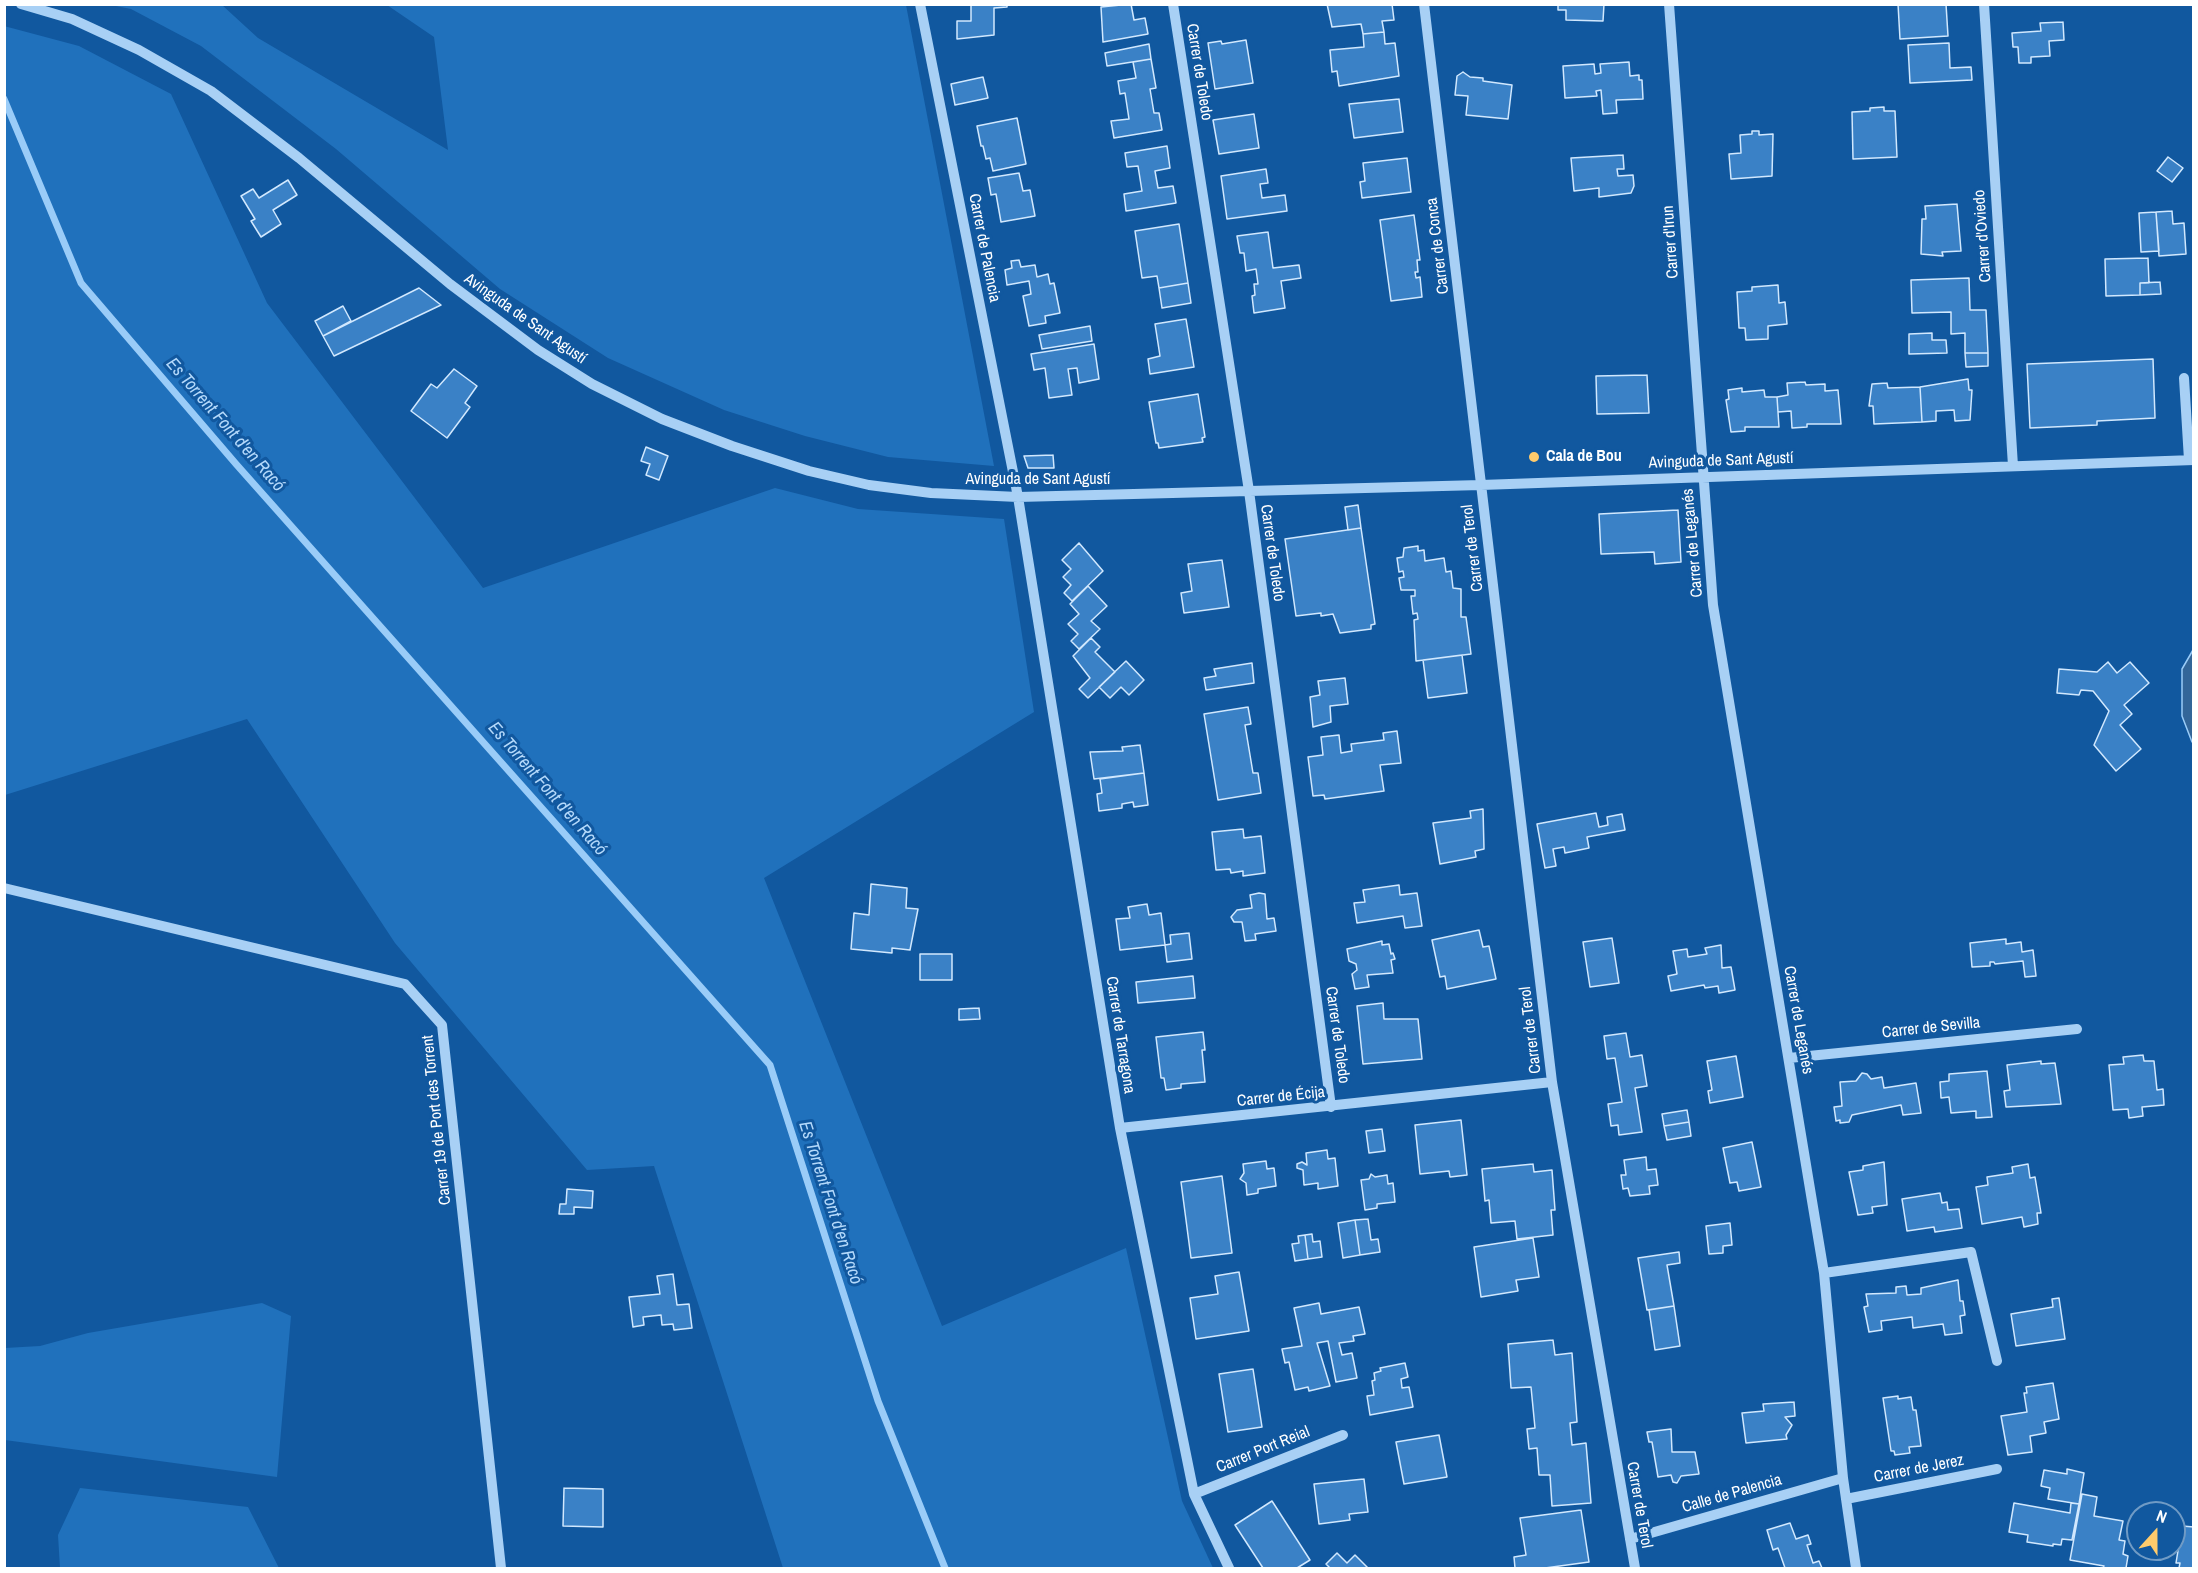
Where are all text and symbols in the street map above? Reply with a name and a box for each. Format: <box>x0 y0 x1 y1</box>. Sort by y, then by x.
street label: Carrer de Toledo <box>1182 22 1216 122</box>
street label: Carrer d'Oviedo <box>1970 189 1996 283</box>
street label: Carrer de Palencia <box>964 192 1004 304</box>
street label: Carrer de Conca <box>1423 197 1453 295</box>
street label: Carrer d'Irun <box>1659 205 1683 279</box>
street label: Avinguda de Sant Agustí <box>460 270 590 368</box>
water label: Es Torrent Font d'en Racó <box>161 354 289 496</box>
place label: Cala de Bou <box>1546 447 1622 467</box>
street label: Avinguda de Sant Agustí <box>1648 449 1794 473</box>
marker: Cala de Bou <box>1527 450 1541 464</box>
street label: Avinguda de Sant Agustí <box>966 470 1110 490</box>
street label: Carrer de Leganés <box>1679 488 1707 598</box>
street label: Carrer de Toledo <box>1256 503 1288 603</box>
street label: Carrer de Terol <box>1458 503 1488 593</box>
water label: Es Torrent Font d'en Racó <box>483 718 611 860</box>
street label: Carrer de Leganés <box>1779 964 1817 1076</box>
street label: Carrer de Tarragona <box>1101 975 1139 1095</box>
street label: Carrer de Toledo <box>1321 985 1353 1085</box>
street label: Carrer de Terol <box>1516 985 1546 1075</box>
street label: Carrer de Sevilla <box>1881 1013 1981 1043</box>
street label: Carrer 19 de Port des Torrent <box>419 1034 455 1206</box>
street label: Carrer de Écija <box>1236 1083 1326 1111</box>
water label: Es Torrent Font d'en Racó <box>793 1119 867 1287</box>
street label: Carrer Port Reial <box>1213 1423 1313 1477</box>
street label: Carrer de Jerez <box>1872 1451 1966 1487</box>
street label: Carrer de Terol <box>1622 1460 1656 1550</box>
street label: Calle de Palencia <box>1680 1471 1784 1517</box>
north arrow <box>2126 1501 2186 1561</box>
text: N <box>2153 1504 2170 1528</box>

